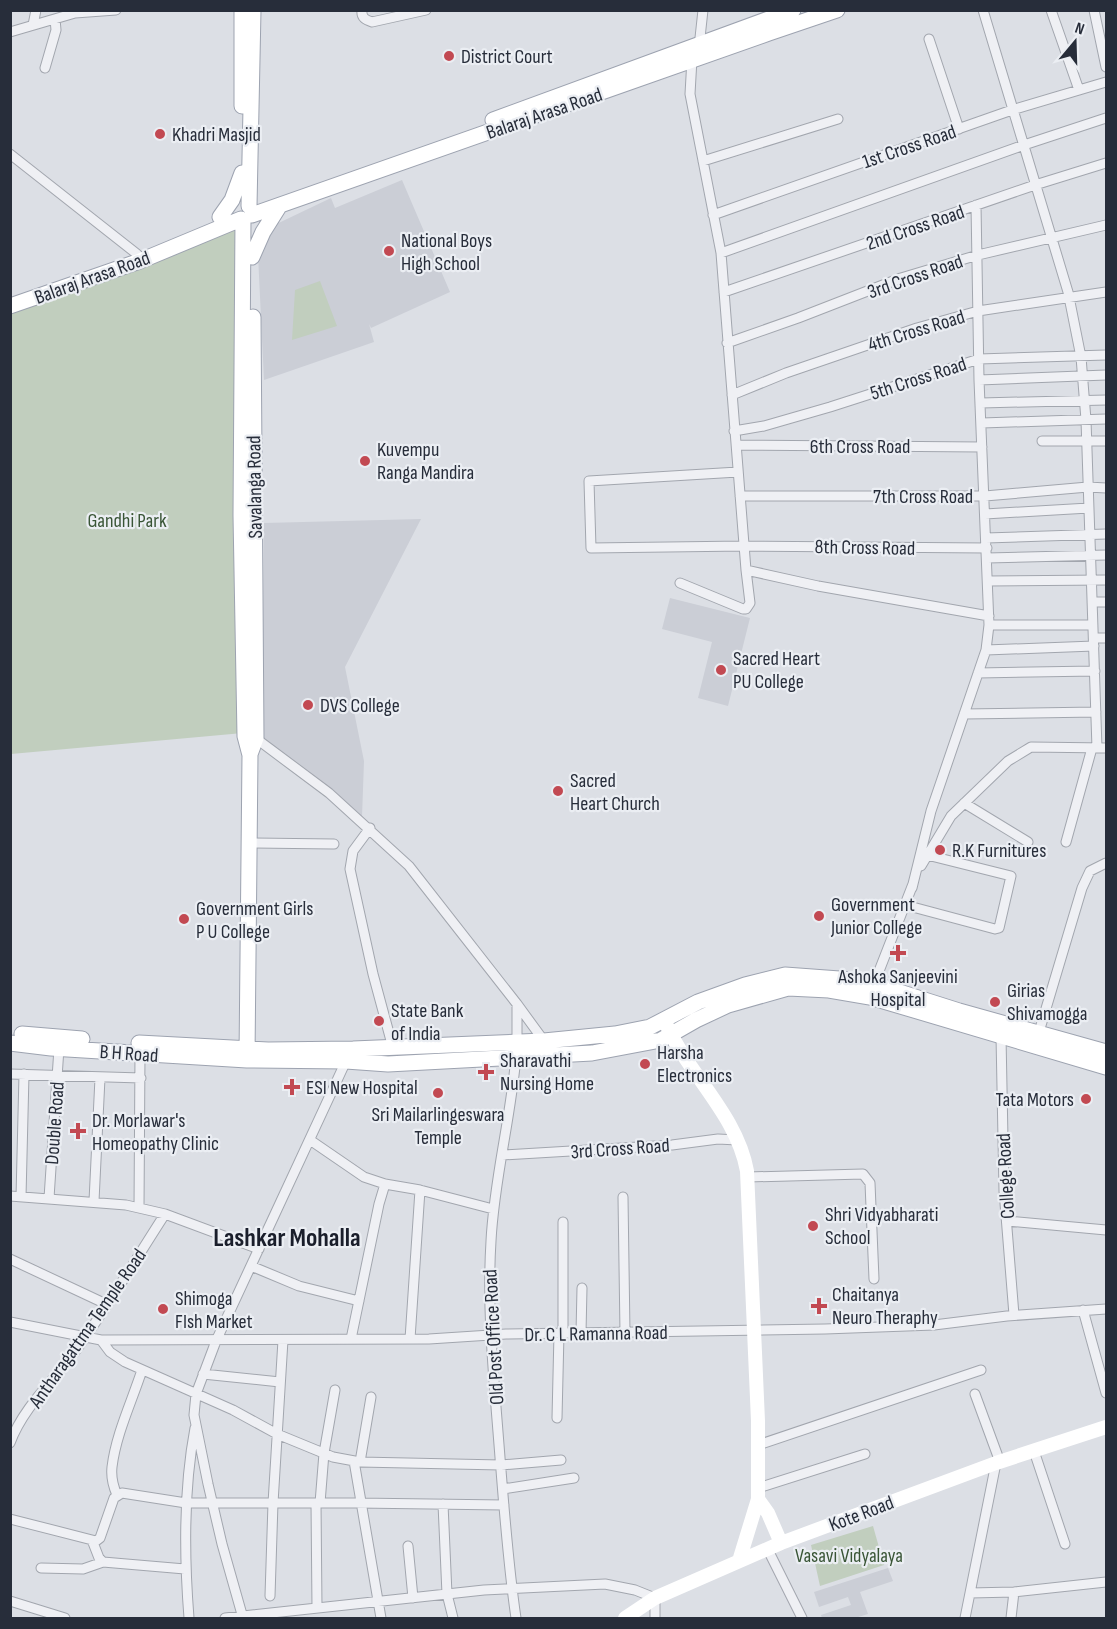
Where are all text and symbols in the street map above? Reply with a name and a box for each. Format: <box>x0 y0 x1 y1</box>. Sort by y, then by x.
north arrow <box>1045 12 1105 72</box>
text: N <box>1072 19 1087 40</box>
place label: District Court <box>461 45 553 69</box>
marker: District Court <box>442 49 456 63</box>
street label: Balaraj Arasa Road <box>483 83 606 145</box>
street label: 1st Cross Road <box>859 120 959 174</box>
place label: Khadri Masjid <box>172 123 261 147</box>
marker: Khadri Masjid <box>153 127 167 141</box>
street label: 2nd Cross Road <box>863 200 968 256</box>
place label: National Boys High School <box>401 229 492 276</box>
marker: National Boys High School <box>382 244 396 258</box>
street label: Balaraj Arasa Road <box>31 246 153 310</box>
street label: 3rd Cross Road <box>864 249 966 304</box>
street label: 4th Cross Road <box>865 305 968 357</box>
street label: 5th Cross Road <box>867 352 969 406</box>
street label: Savalanga Road <box>242 435 268 539</box>
street label: 6th Cross Road <box>810 435 910 459</box>
place label: Kuvempu Ranga Mandira <box>377 438 474 485</box>
marker: Kuvempu Ranga Mandira <box>358 454 372 468</box>
street label: 7th Cross Road <box>873 485 973 509</box>
park label: Gandhi Park <box>87 509 167 533</box>
street label: 8th Cross Road <box>814 535 915 561</box>
place label: Sacred Heart PU College <box>733 647 820 694</box>
marker: Sacred Heart PU College <box>714 663 728 677</box>
place label: DVS College <box>320 694 400 718</box>
marker: DVS College <box>301 698 315 712</box>
place label: Sacred Heart Church <box>570 769 660 816</box>
marker: Sacred Heart Church <box>551 784 565 798</box>
place label: R.K Furnitures <box>952 839 1046 863</box>
marker: R.K Furnitures <box>933 843 947 857</box>
place label: Government Junior College <box>830 893 922 940</box>
place label: Government Girls P U College <box>196 897 313 944</box>
marker: Government Junior College <box>812 909 826 923</box>
marker: Government Girls P U College <box>177 912 191 926</box>
marker: Ashoka Sanjeevini Hospital <box>889 944 907 962</box>
place label: Ashoka Sanjeevini Hospital <box>837 965 958 1012</box>
place label: Girias Shivamogga <box>1007 979 1087 1026</box>
marker: Girias Shivamogga <box>988 995 1002 1009</box>
place label: State Bank of India <box>391 999 464 1046</box>
marker: State Bank of India <box>372 1014 386 1028</box>
street label: B H Road <box>99 1040 159 1068</box>
place label: Harsha Electronics <box>657 1041 732 1088</box>
place label: Sharavathi Nursing Home <box>500 1049 594 1096</box>
marker: Harsha Electronics <box>638 1057 652 1071</box>
marker: Sharavathi Nursing Home <box>477 1063 495 1081</box>
place label: ESI New Hospital <box>306 1076 418 1100</box>
marker: ESI New Hospital <box>283 1078 301 1096</box>
street label: Double Road <box>40 1081 70 1165</box>
marker: Sri Mailarlingeswara Temple <box>431 1086 445 1100</box>
place label: Tata Motors <box>996 1088 1074 1112</box>
marker: Tata Motors <box>1079 1092 1093 1106</box>
place label: Sri Mailarlingeswara Temple <box>372 1103 505 1150</box>
place label: Dr. Morlawar's Homeopathy Clinic <box>92 1109 219 1156</box>
marker: Dr. Morlawar's Homeopathy Clinic <box>69 1122 87 1140</box>
street label: College Road <box>992 1133 1020 1219</box>
street label: 3rd Cross Road <box>570 1134 670 1164</box>
place label: Shri Vidyabharati School <box>825 1203 938 1250</box>
marker: Shri Vidyabharati School <box>806 1219 820 1233</box>
district label: Lashkar Mohalla <box>213 1223 361 1254</box>
street label: Antharagattma Temple Road <box>23 1244 152 1414</box>
street label: Old Post Office Road <box>478 1269 510 1405</box>
place label: Chaitanya Neuro Theraphy <box>832 1283 938 1330</box>
place label: Shimoga FIsh Market <box>175 1287 253 1334</box>
marker: Chaitanya Neuro Theraphy <box>810 1297 828 1315</box>
marker: Shimoga FIsh Market <box>156 1302 170 1316</box>
street label: Dr. C L Ramanna Road <box>524 1321 668 1347</box>
street label: Kote Road <box>826 1491 897 1537</box>
park label: Vasavi Vidyalaya <box>795 1544 903 1568</box>

